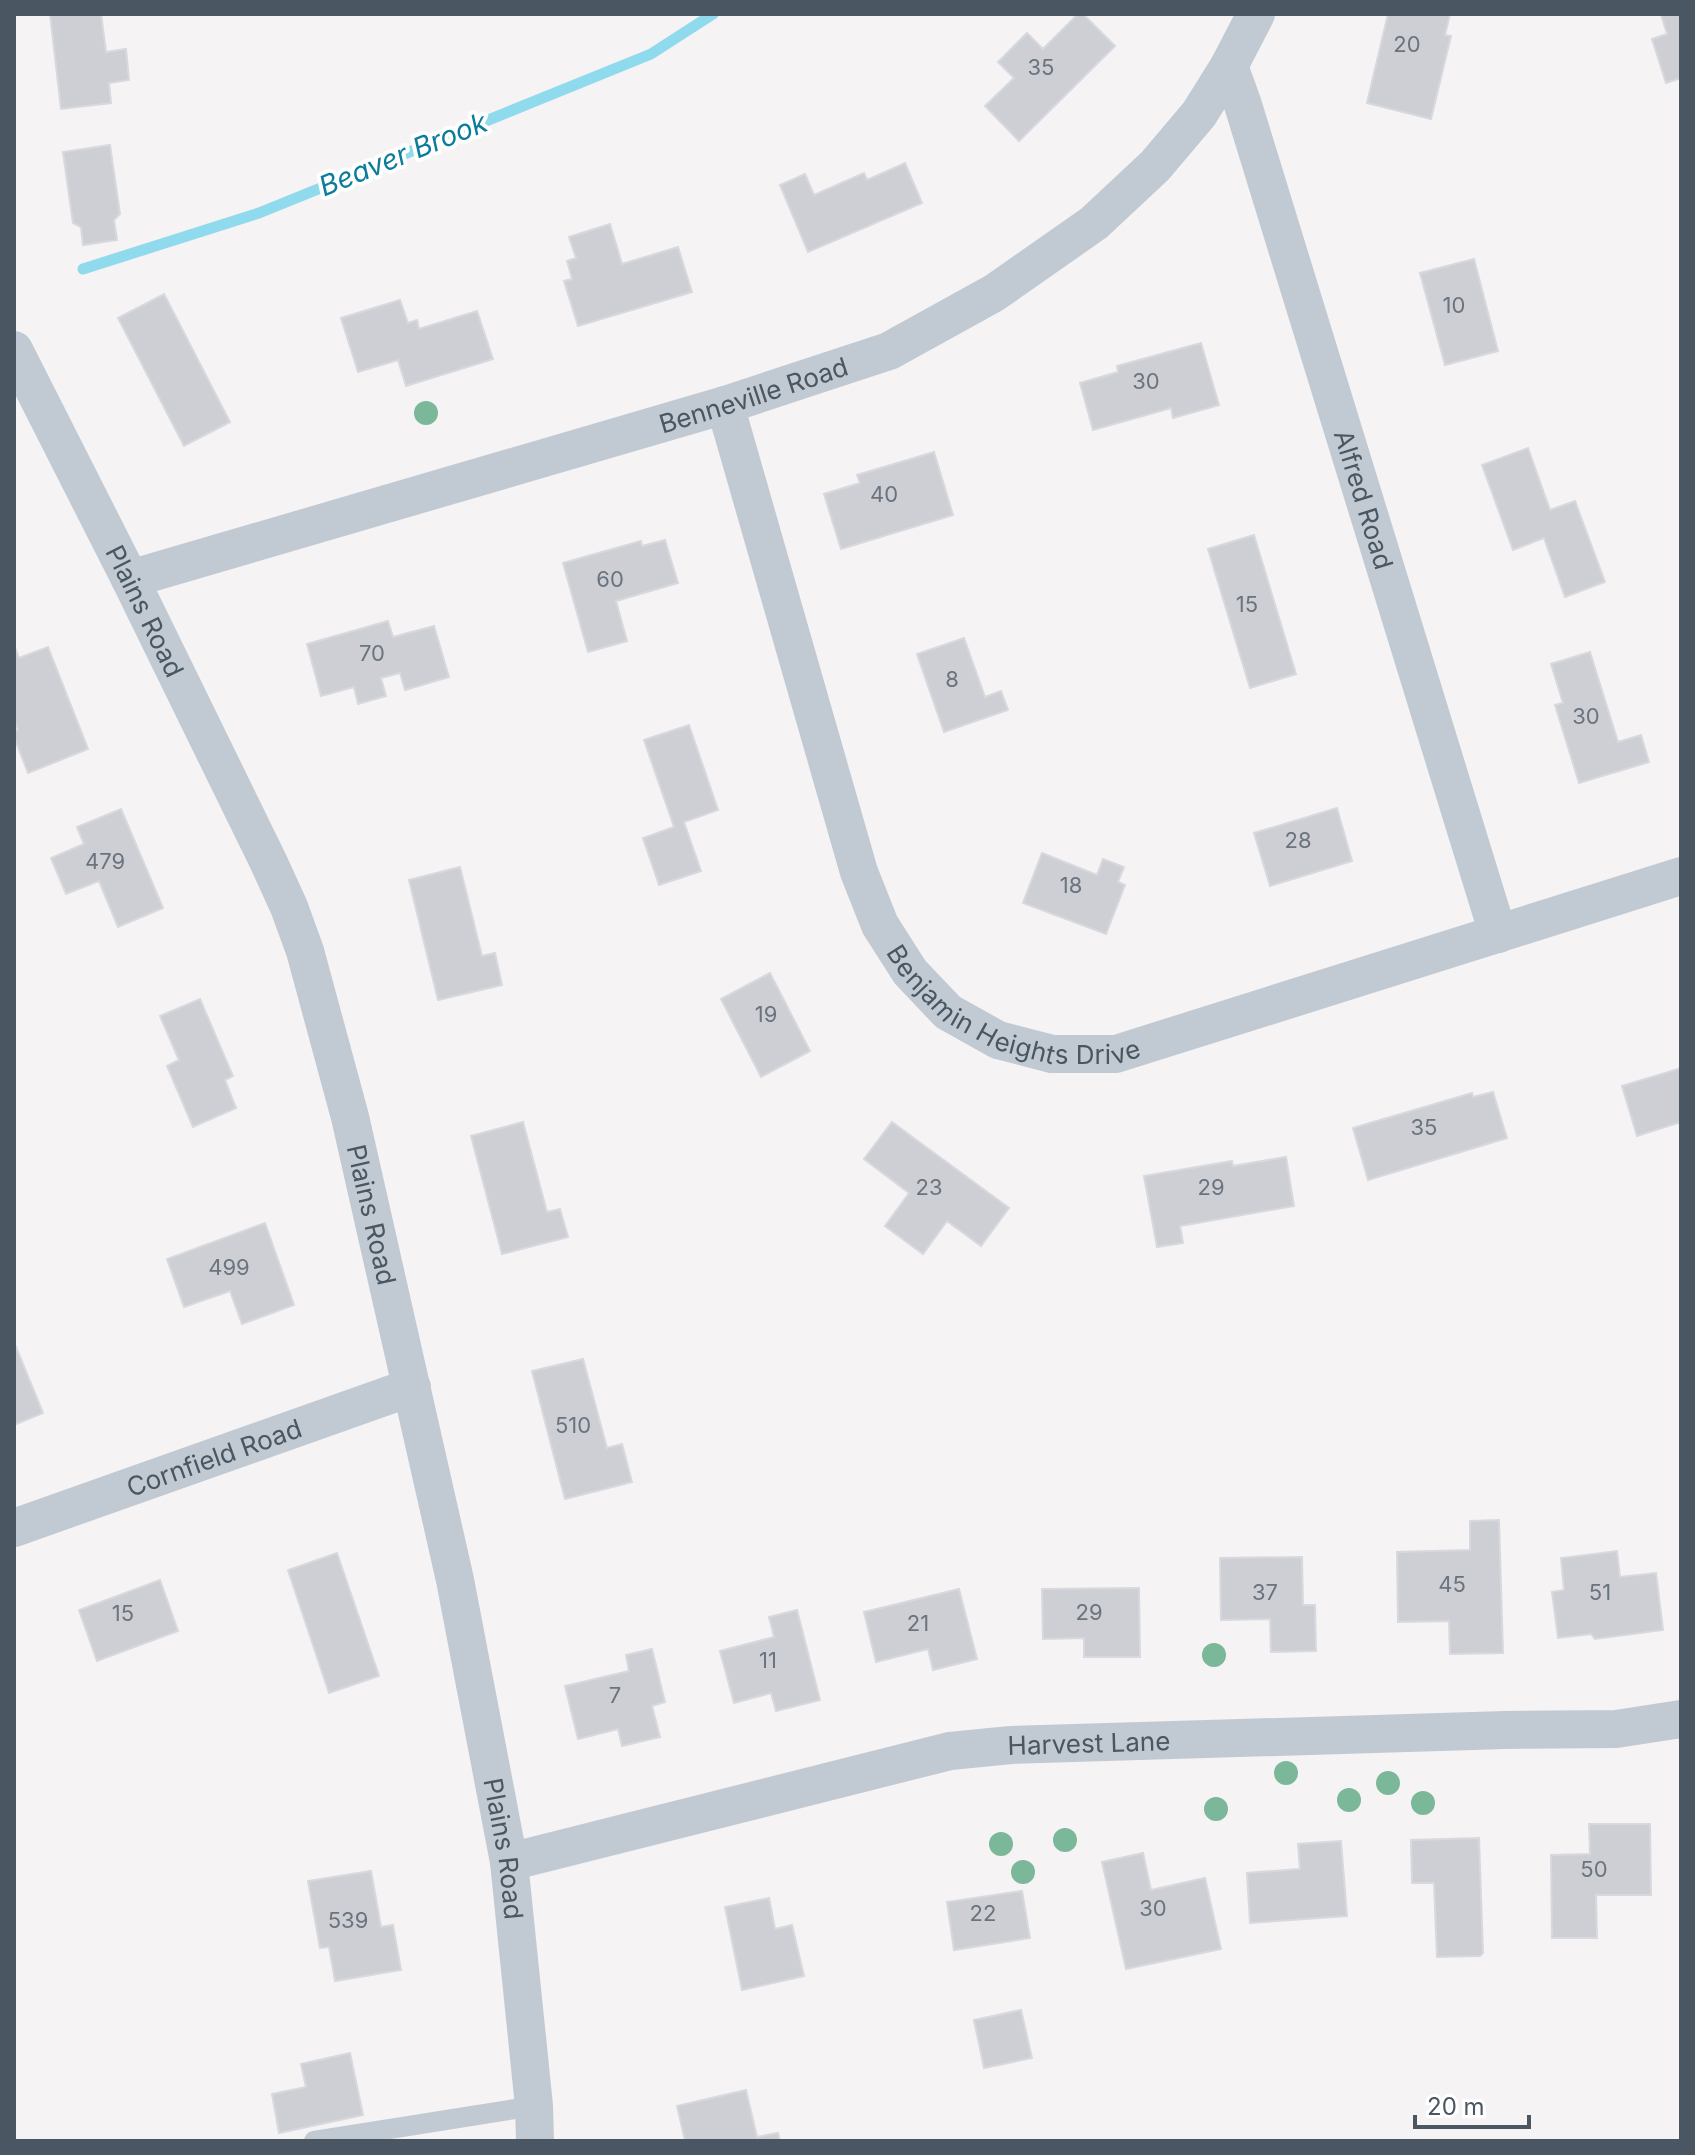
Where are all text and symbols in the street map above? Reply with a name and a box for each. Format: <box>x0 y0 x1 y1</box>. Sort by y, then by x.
house number: 20 <box>1393 31 1421 57</box>
house number: 35 <box>1028 54 1054 80</box>
water label: Beaver Brook <box>314 105 493 203</box>
house number: 10 <box>1443 292 1465 318</box>
street label: Benneville Road <box>655 350 852 439</box>
house number: 30 <box>1132 368 1160 394</box>
street label: Alfred Road <box>1328 426 1400 573</box>
house number: 40 <box>870 481 898 507</box>
street label: Plains Road <box>100 540 191 682</box>
house number: 60 <box>596 566 624 592</box>
house number: 15 <box>1236 591 1258 617</box>
house number: 70 <box>359 640 385 666</box>
house number: 8 <box>945 666 959 692</box>
house number: 30 <box>1572 703 1600 729</box>
house number: 28 <box>1284 827 1312 853</box>
house number: 479 <box>85 848 125 874</box>
house number: 18 <box>1060 872 1082 898</box>
street label: Benjamin Heights Drive <box>881 939 1144 1070</box>
house number: 19 <box>755 1001 777 1027</box>
house number: 35 <box>1411 1114 1437 1140</box>
street label: Plains Road <box>341 1141 403 1288</box>
house number: 23 <box>915 1174 943 1200</box>
house number: 29 <box>1197 1174 1225 1200</box>
house number: 499 <box>208 1254 250 1280</box>
street label: Cornfield Road <box>122 1412 306 1502</box>
house number: 510 <box>555 1412 591 1438</box>
house number: 45 <box>1438 1571 1466 1597</box>
house number: 37 <box>1252 1579 1278 1605</box>
house number: 51 <box>1589 1579 1611 1605</box>
house number: 29 <box>1075 1599 1103 1625</box>
house number: 15 <box>112 1600 134 1626</box>
house number: 21 <box>907 1610 929 1636</box>
house number: 11 <box>759 1647 777 1673</box>
house number: 7 <box>609 1682 621 1708</box>
street label: Harvest Lane <box>1007 1725 1171 1761</box>
street label: Plains Road <box>478 1775 530 1921</box>
house number: 50 <box>1580 1856 1608 1882</box>
house number: 30 <box>1139 1895 1167 1921</box>
house number: 22 <box>970 1900 996 1926</box>
house number: 539 <box>328 1907 368 1933</box>
scale bar <box>1415 2079 1529 2129</box>
text: 20 m <box>1427 2092 1485 2121</box>

